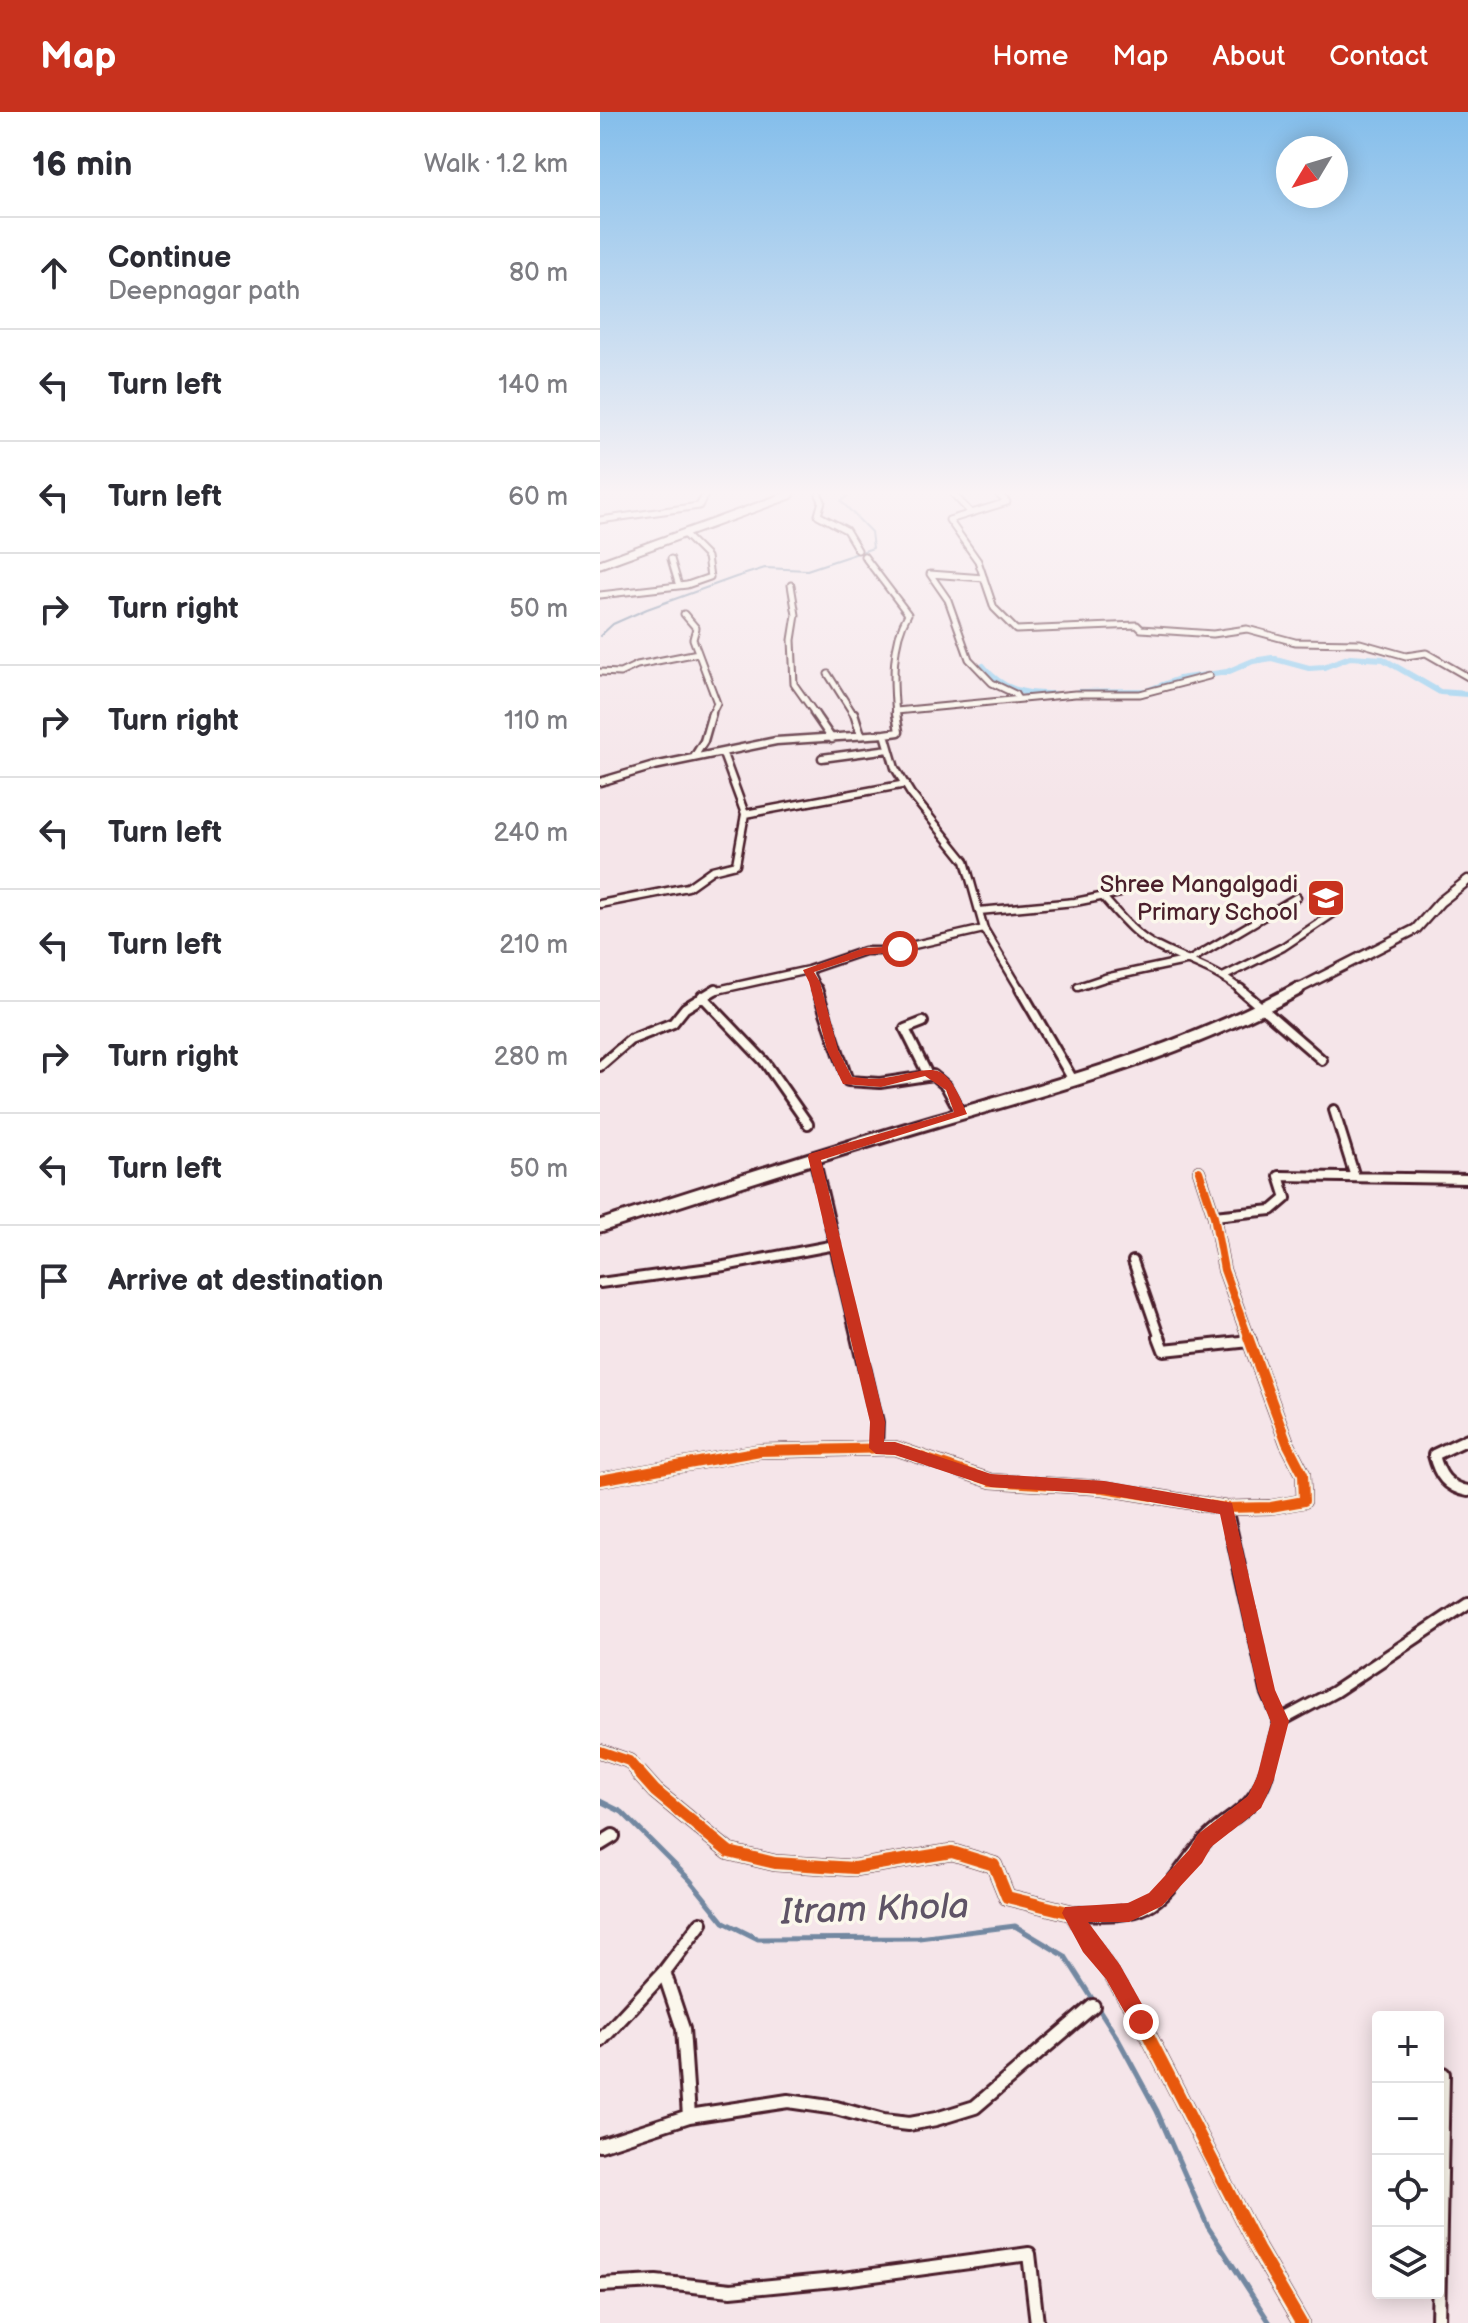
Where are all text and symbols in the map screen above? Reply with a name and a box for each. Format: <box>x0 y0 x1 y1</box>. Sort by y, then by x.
text: Map <box>40 34 116 79</box>
text: Home <box>992 40 1068 73</box>
text: Map <box>1112 40 1169 73</box>
text: About <box>1213 40 1285 73</box>
text: Contact <box>1329 40 1428 73</box>
north arrow <box>1276 136 1348 208</box>
text: 16 min <box>32 144 132 185</box>
text: Walk · 1.2 km <box>424 149 568 180</box>
text: Continue <box>108 240 231 276</box>
icon: ahead <box>32 251 76 295</box>
text: 80 m <box>509 258 568 289</box>
text: Deepnagar path <box>108 276 300 307</box>
icon: left <box>32 363 76 407</box>
text: Turn left <box>108 367 222 403</box>
text: 140 m <box>498 370 568 401</box>
icon: left <box>32 475 76 519</box>
text: Turn left <box>108 479 222 515</box>
text: 60 m <box>508 482 568 513</box>
icon: right <box>32 587 76 631</box>
text: Turn right <box>108 591 239 627</box>
text: 50 m <box>509 594 568 625</box>
icon: right <box>32 699 76 743</box>
text: Turn right <box>108 703 239 739</box>
text: 110 m <box>504 706 568 737</box>
icon: left <box>32 811 76 855</box>
text: Turn left <box>108 815 222 851</box>
text: 240 m <box>493 818 568 849</box>
place label: Shree Mangalgadi Primary School <box>1100 870 1298 927</box>
school or university icon: Shree Mangalgadi Primary School <box>1305 877 1347 919</box>
icon: left <box>32 923 76 967</box>
text: Turn left <box>108 927 222 963</box>
text: 210 m <box>499 930 568 961</box>
route start <box>882 931 918 967</box>
icon: right <box>32 1035 76 1079</box>
text: Turn right <box>108 1039 239 1075</box>
text: 280 m <box>494 1042 568 1073</box>
icon: left <box>32 1147 76 1191</box>
text: Turn left <box>108 1151 222 1187</box>
text: 50 m <box>509 1154 568 1185</box>
icon: arrive <box>32 1259 76 1303</box>
text: Arrive at destination <box>108 1263 384 1299</box>
water label: Itram Khola <box>779 1885 970 1935</box>
route end <box>1123 2004 1159 2040</box>
map controls <box>1372 2011 1444 2299</box>
button: + <box>1372 2011 1444 2083</box>
button: − <box>1372 2083 1444 2155</box>
button: locate <box>1372 2155 1444 2227</box>
button: layers <box>1372 2227 1444 2299</box>

